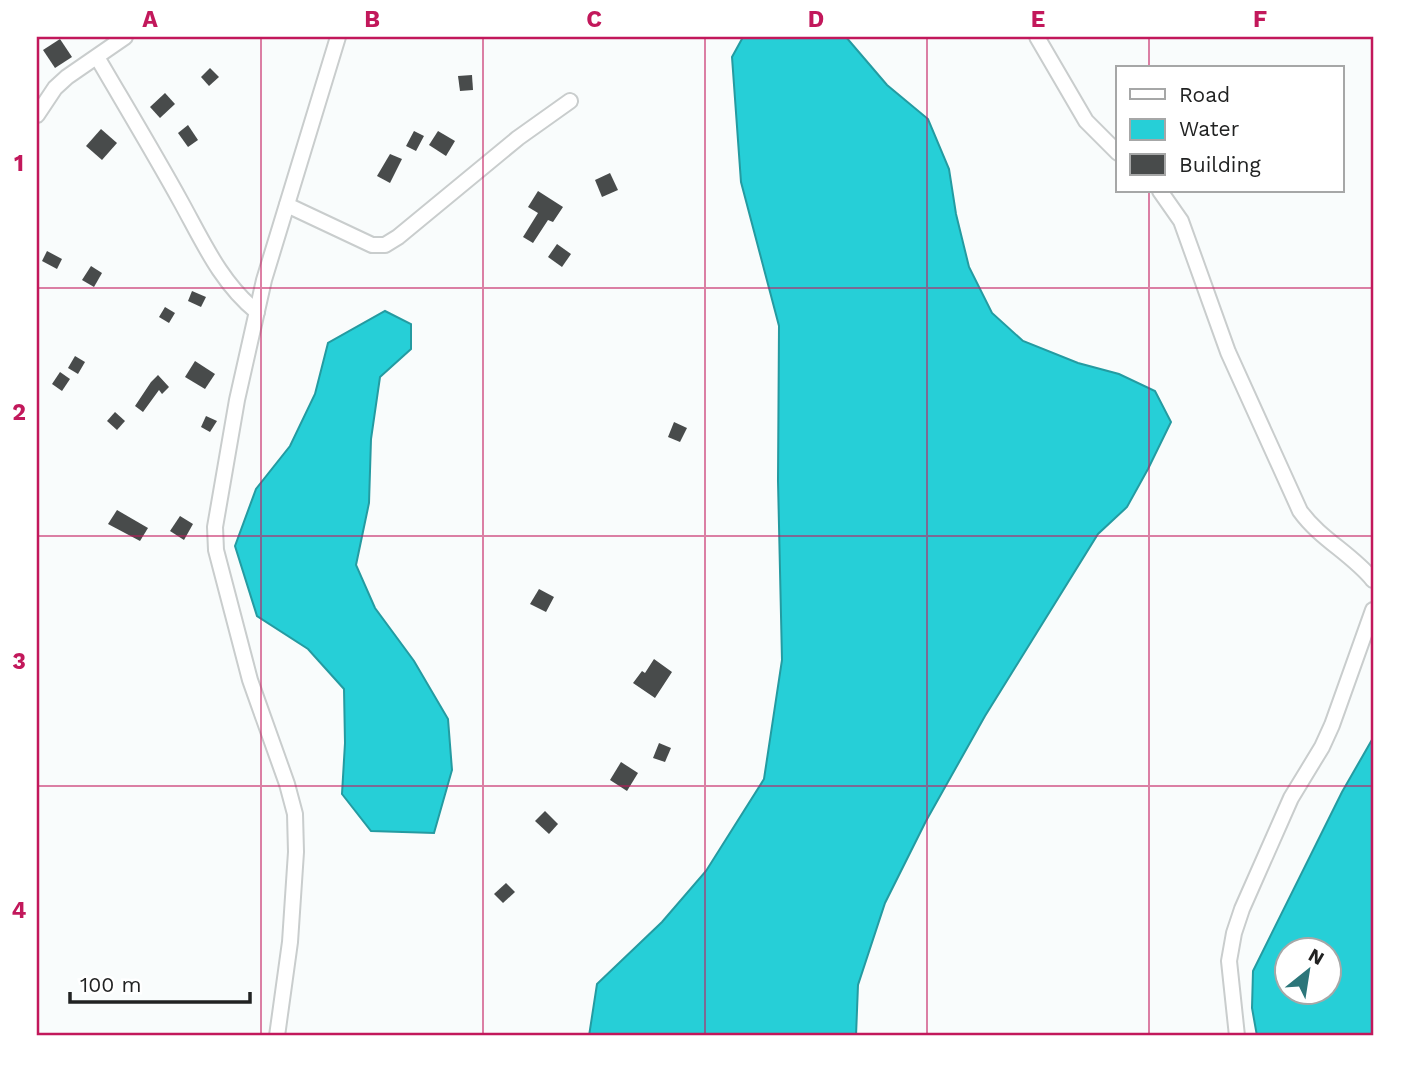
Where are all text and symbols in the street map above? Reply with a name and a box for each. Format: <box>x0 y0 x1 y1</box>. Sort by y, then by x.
text: A <box>142 6 158 33</box>
text: B <box>364 6 380 33</box>
text: C <box>586 6 602 33</box>
text: D <box>808 6 824 33</box>
text: E <box>1031 6 1045 33</box>
text: F <box>1253 6 1267 33</box>
legend <box>1116 66 1344 192</box>
text: Road <box>1179 82 1230 107</box>
text: Water <box>1179 116 1240 141</box>
text: 1 <box>14 150 24 177</box>
text: Building <box>1179 152 1261 177</box>
text: 2 <box>12 399 26 426</box>
text: 3 <box>12 648 26 675</box>
text: 4 <box>12 897 27 924</box>
north arrow <box>1274 936 1344 1006</box>
text: N <box>1304 943 1328 970</box>
scale bar <box>70 961 250 1005</box>
text: 100 m <box>80 972 142 997</box>

